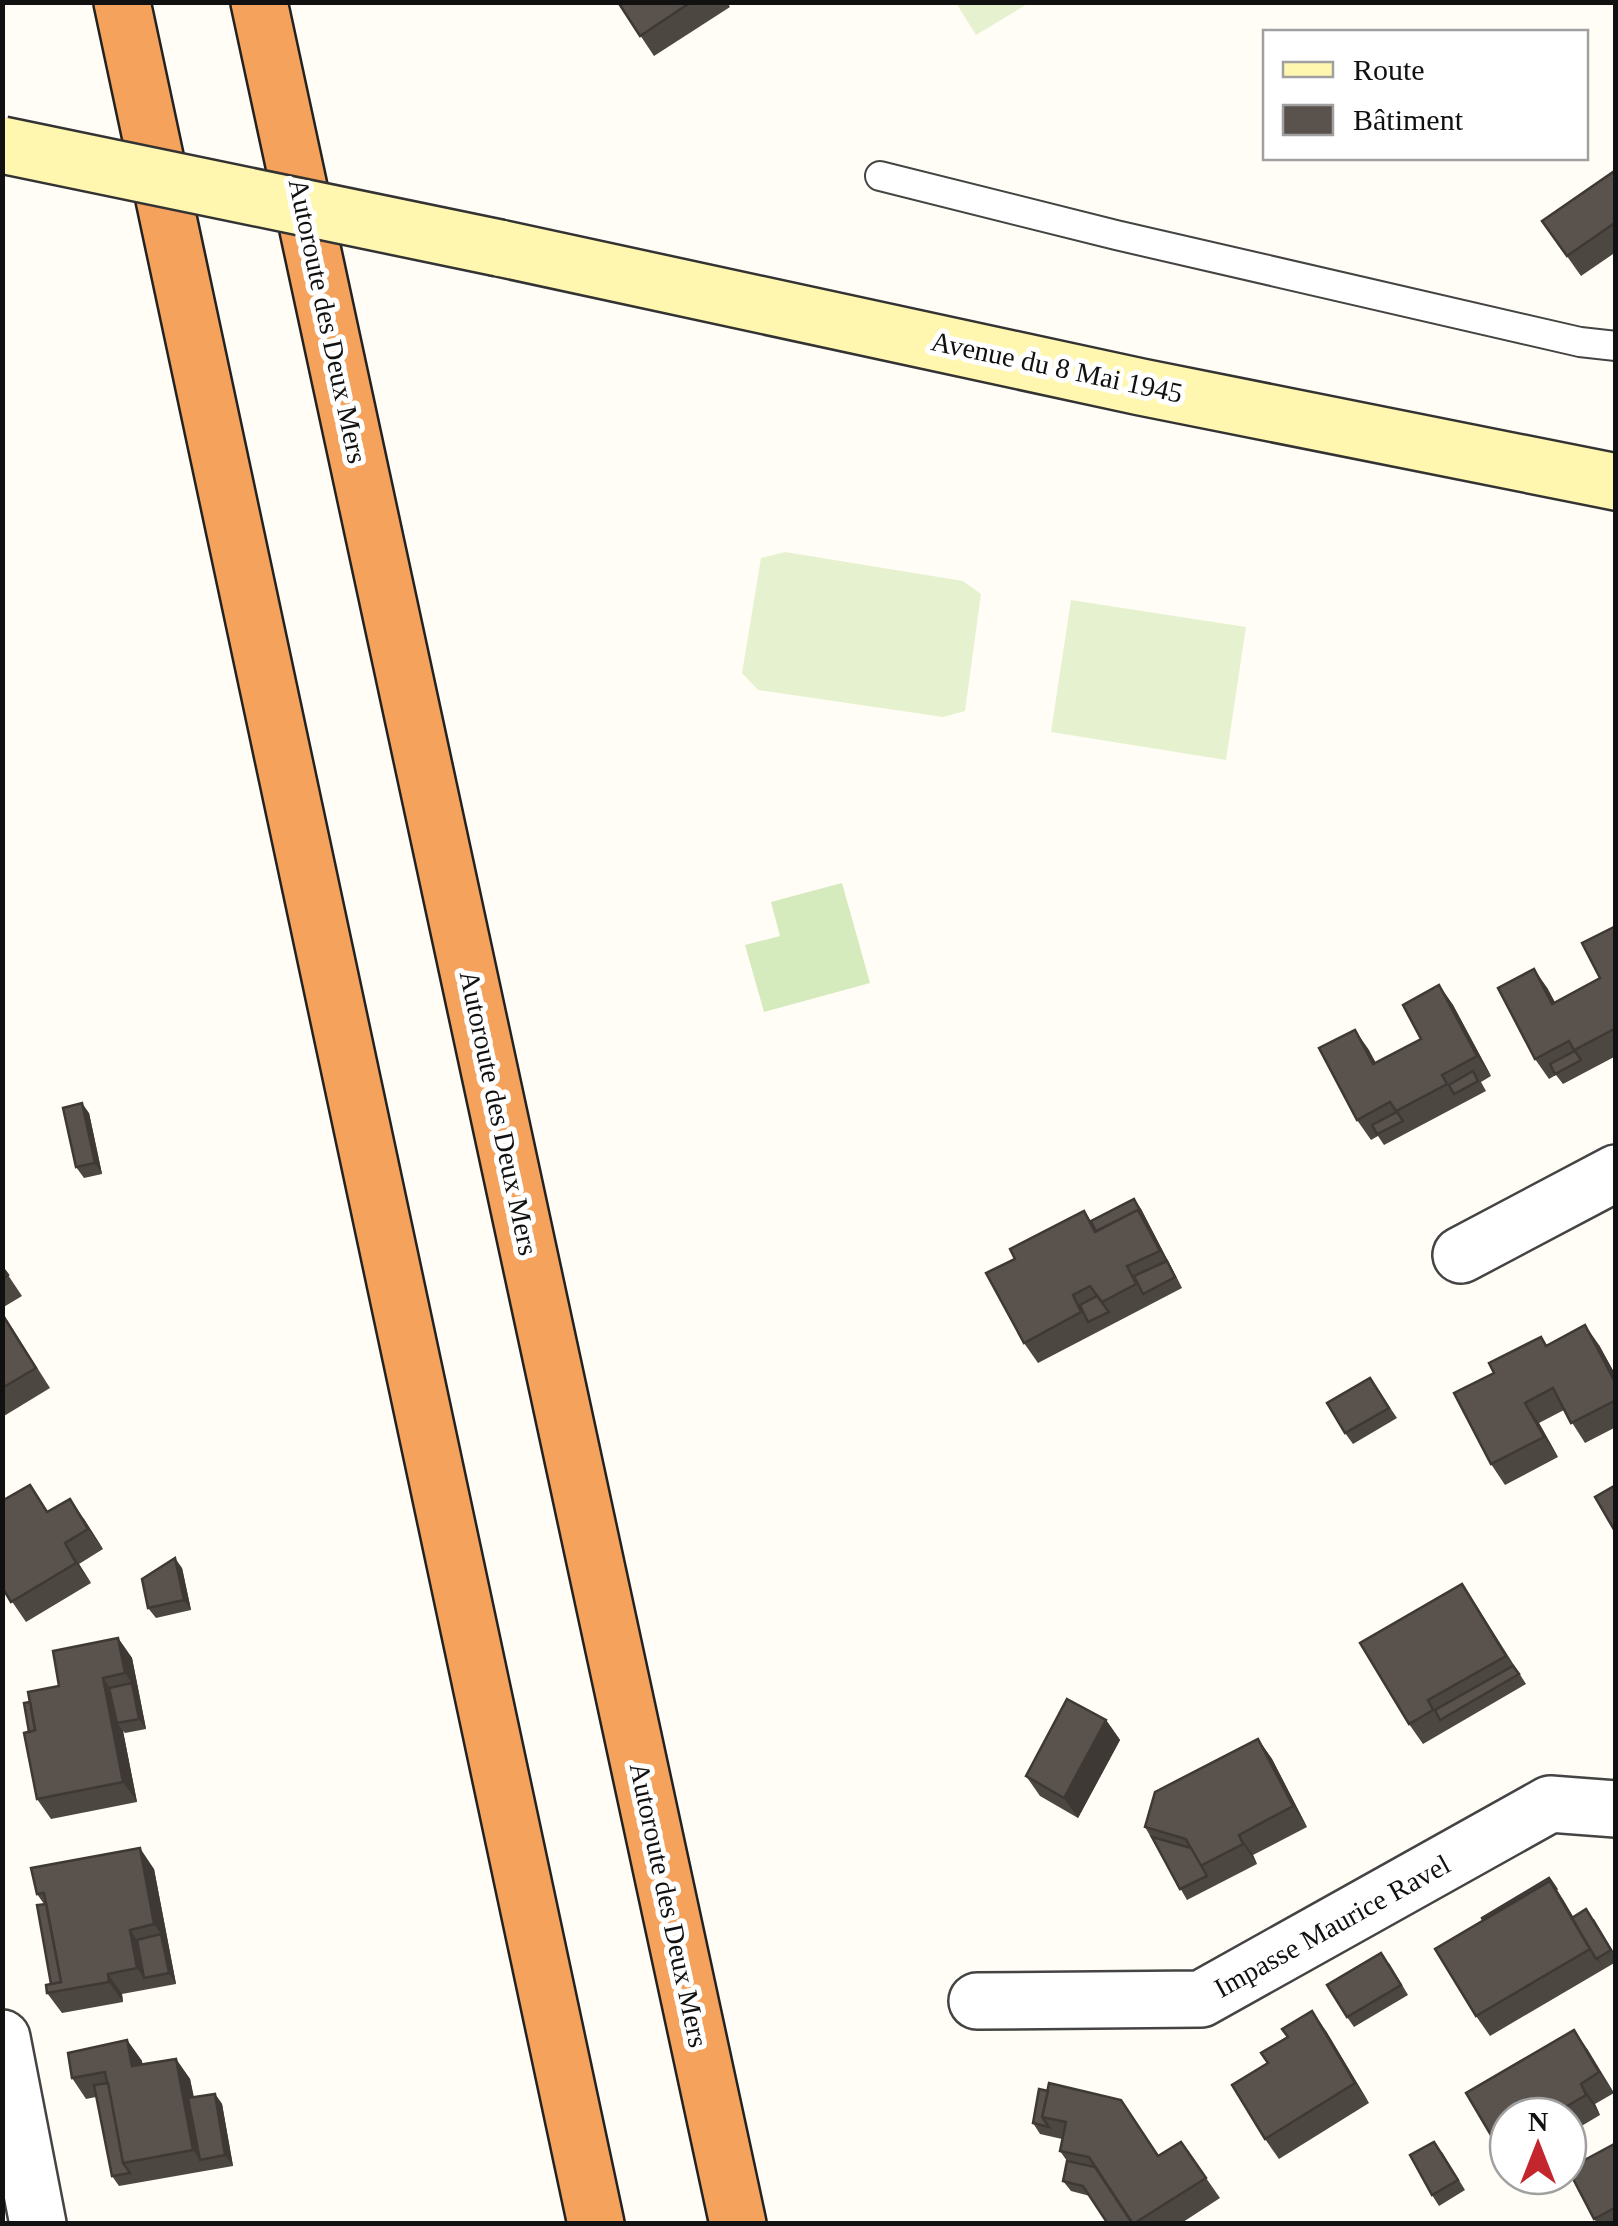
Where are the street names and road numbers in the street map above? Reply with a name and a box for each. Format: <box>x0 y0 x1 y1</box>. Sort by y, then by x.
street label: Autoroute des Deux Mers <box>283 176 373 466</box>
street label: Avenue du 8 Mai 1945 <box>929 325 1185 409</box>
street label: Autoroute des Deux Mers <box>454 968 544 1258</box>
street label: Autoroute des Deux Mers <box>624 1760 714 2050</box>
street label: Impasse Maurice Ravel <box>1209 1848 1455 2004</box>

